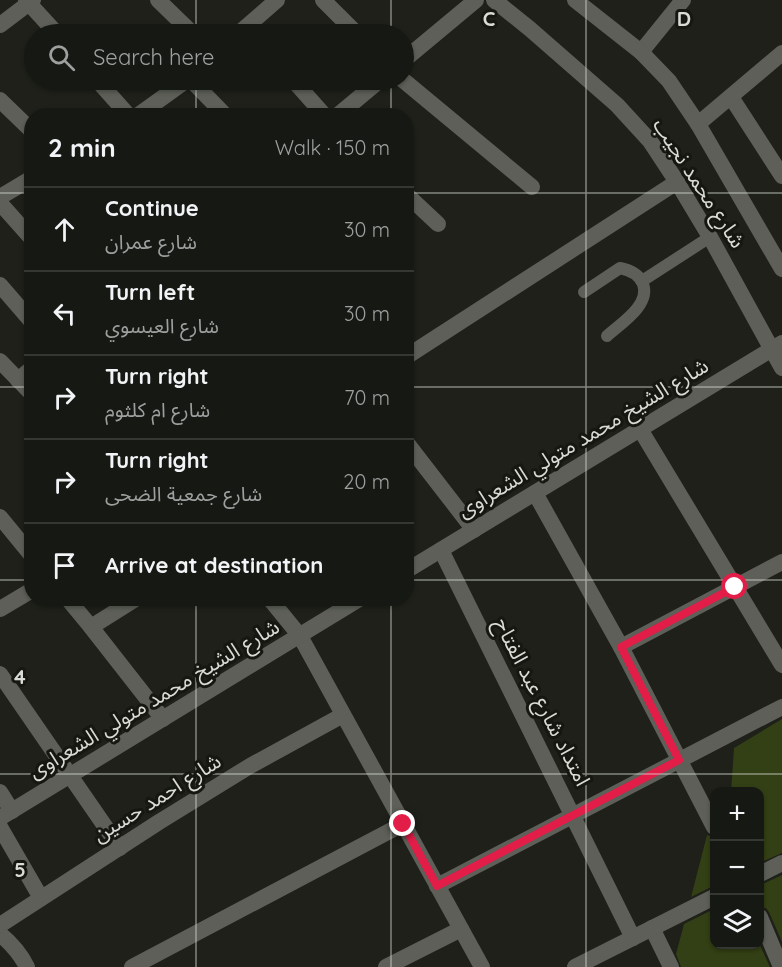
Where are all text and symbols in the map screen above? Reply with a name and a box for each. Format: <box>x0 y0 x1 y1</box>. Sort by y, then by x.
text: C <box>483 6 496 31</box>
text: D <box>677 6 691 31</box>
search box <box>24 24 414 90</box>
icon: search <box>45 41 78 74</box>
text: Search here <box>93 43 214 71</box>
street label: شارع محمد نجيب <box>646 113 752 254</box>
text: 2 min <box>48 131 116 164</box>
text: Walk · 150 m <box>275 135 390 160</box>
text: Continue <box>105 194 199 222</box>
icon: ahead <box>48 213 81 246</box>
text: 30 m <box>344 217 390 242</box>
text: شارع عمران <box>105 229 197 254</box>
text: Turn left <box>105 278 195 306</box>
icon: left <box>48 297 81 330</box>
text: 30 m <box>344 301 390 326</box>
text: شارع العيسوي <box>105 313 219 338</box>
street label: شارع الشيخ محمد متولي الشعراوى <box>452 352 715 526</box>
text: Turn right <box>105 362 209 390</box>
icon: right <box>48 381 81 414</box>
text: 70 m <box>344 385 390 410</box>
text: شارع ام كلثوم <box>105 397 210 422</box>
text: Turn right <box>105 446 209 474</box>
icon: right <box>48 465 81 498</box>
text: 20 m <box>343 469 390 494</box>
text: شارع جمعية الضحى <box>105 481 262 506</box>
icon: arrive <box>48 549 81 582</box>
text: Arrive at destination <box>105 551 323 579</box>
route start <box>721 573 747 599</box>
street label: شارع الشيخ محمد متولي الشعراوى <box>23 613 286 787</box>
street label: امتداد شارع عبد الفتاح <box>487 613 597 791</box>
text: 4 <box>14 664 26 689</box>
street label: شارع احمد حسين <box>87 747 227 850</box>
map controls <box>710 787 764 949</box>
button: + <box>710 787 764 841</box>
route end <box>389 810 415 836</box>
button: − <box>710 841 764 895</box>
text: 5 <box>14 857 26 882</box>
button: layers <box>710 895 764 949</box>

